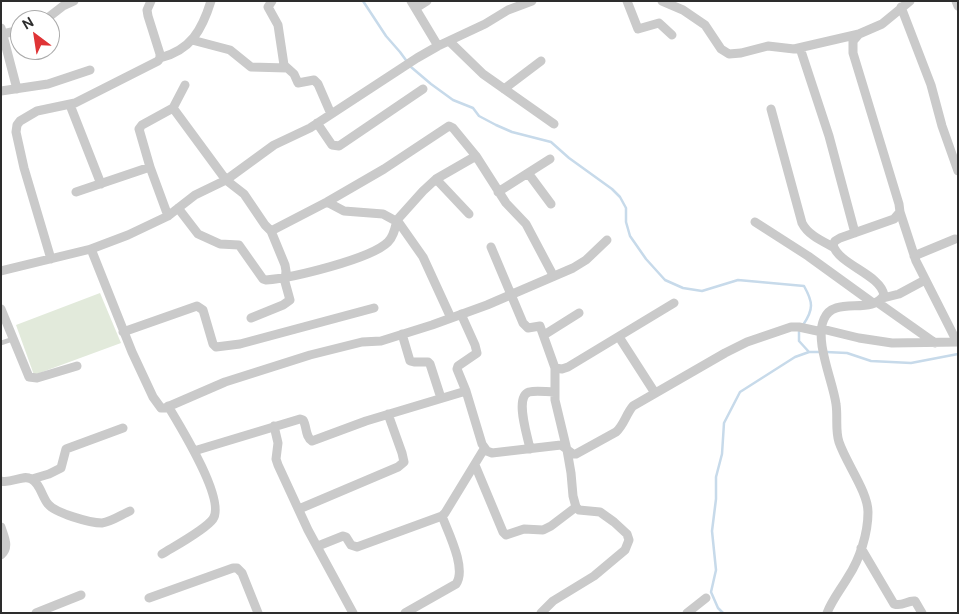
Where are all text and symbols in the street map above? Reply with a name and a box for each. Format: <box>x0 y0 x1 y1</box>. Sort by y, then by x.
north arrow <box>10 10 60 60</box>
text: N <box>19 13 37 33</box>

